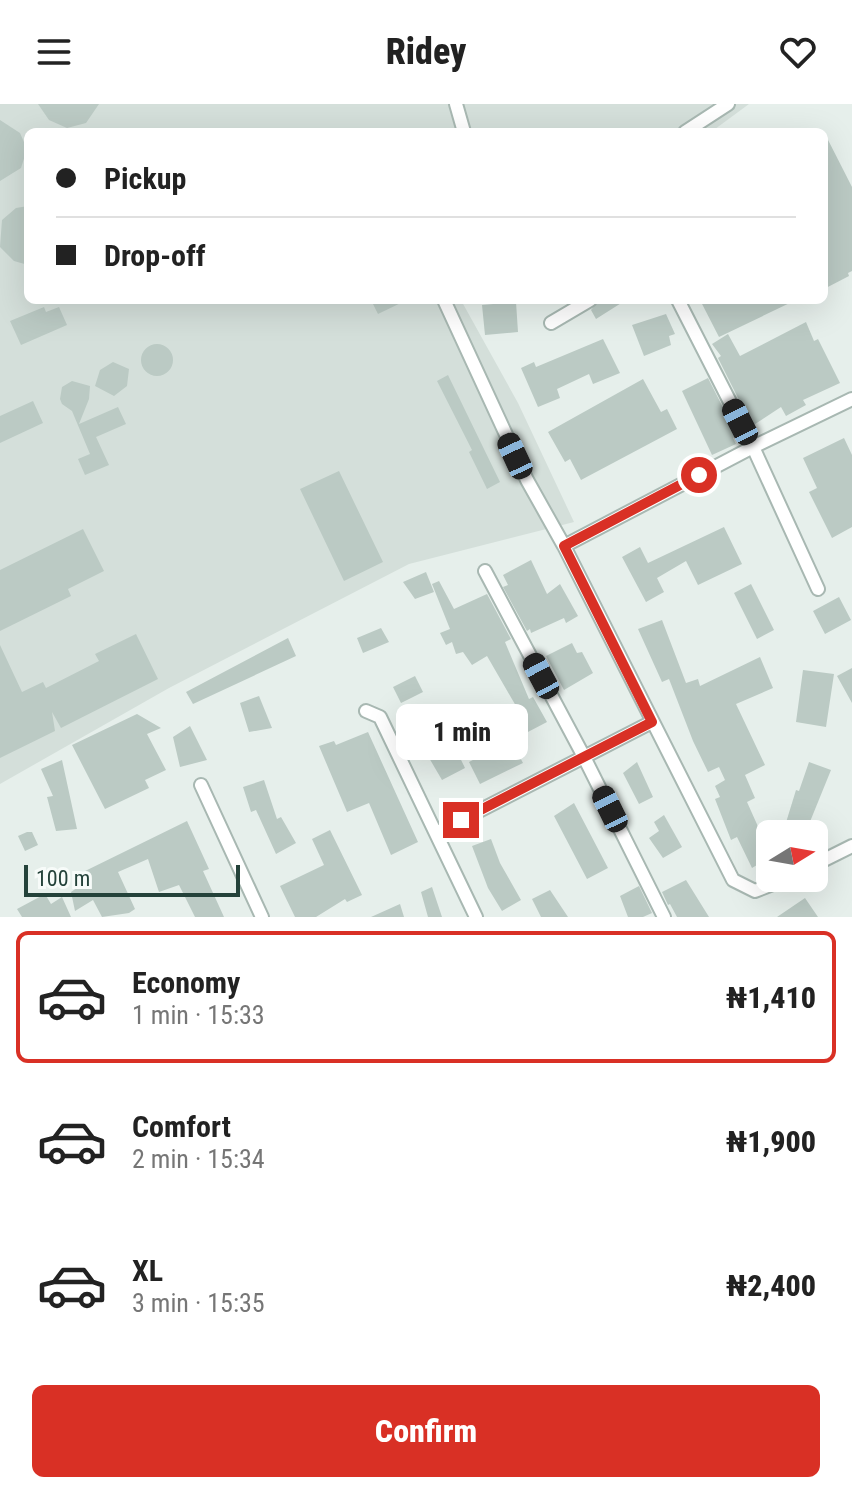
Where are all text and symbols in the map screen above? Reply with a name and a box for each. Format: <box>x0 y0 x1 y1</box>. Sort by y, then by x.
icon: menu <box>32 30 76 74</box>
icon: heart <box>776 30 820 74</box>
text: Ridey <box>386 31 466 73</box>
text: Pickup <box>104 161 186 196</box>
text: Drop-off <box>104 238 206 273</box>
car <box>718 395 762 449</box>
car <box>494 429 536 483</box>
route start <box>681 457 717 493</box>
car <box>519 649 563 703</box>
callout: 1 min <box>395 704 527 760</box>
text: 1 min <box>433 717 491 747</box>
car <box>589 782 631 836</box>
route end <box>443 802 479 838</box>
north arrow <box>756 820 828 892</box>
map controls <box>756 820 828 892</box>
scale bar <box>24 861 240 897</box>
text: 100 m <box>36 866 90 891</box>
icon: car <box>36 961 108 1033</box>
text: Economy <box>132 965 240 1000</box>
text: ₦1,410 <box>726 980 816 1015</box>
text: 1 min · 15:33 <box>132 1000 265 1030</box>
icon: car <box>36 1105 108 1177</box>
text: Comfort <box>132 1109 231 1144</box>
text: ₦1,900 <box>726 1124 816 1159</box>
text: 2 min · 15:34 <box>132 1144 265 1174</box>
icon: car <box>36 1249 108 1321</box>
text: XL <box>132 1253 163 1288</box>
text: ₦2,400 <box>726 1268 816 1303</box>
text: 3 min · 15:35 <box>132 1288 265 1318</box>
button: Confirm <box>32 1385 820 1477</box>

